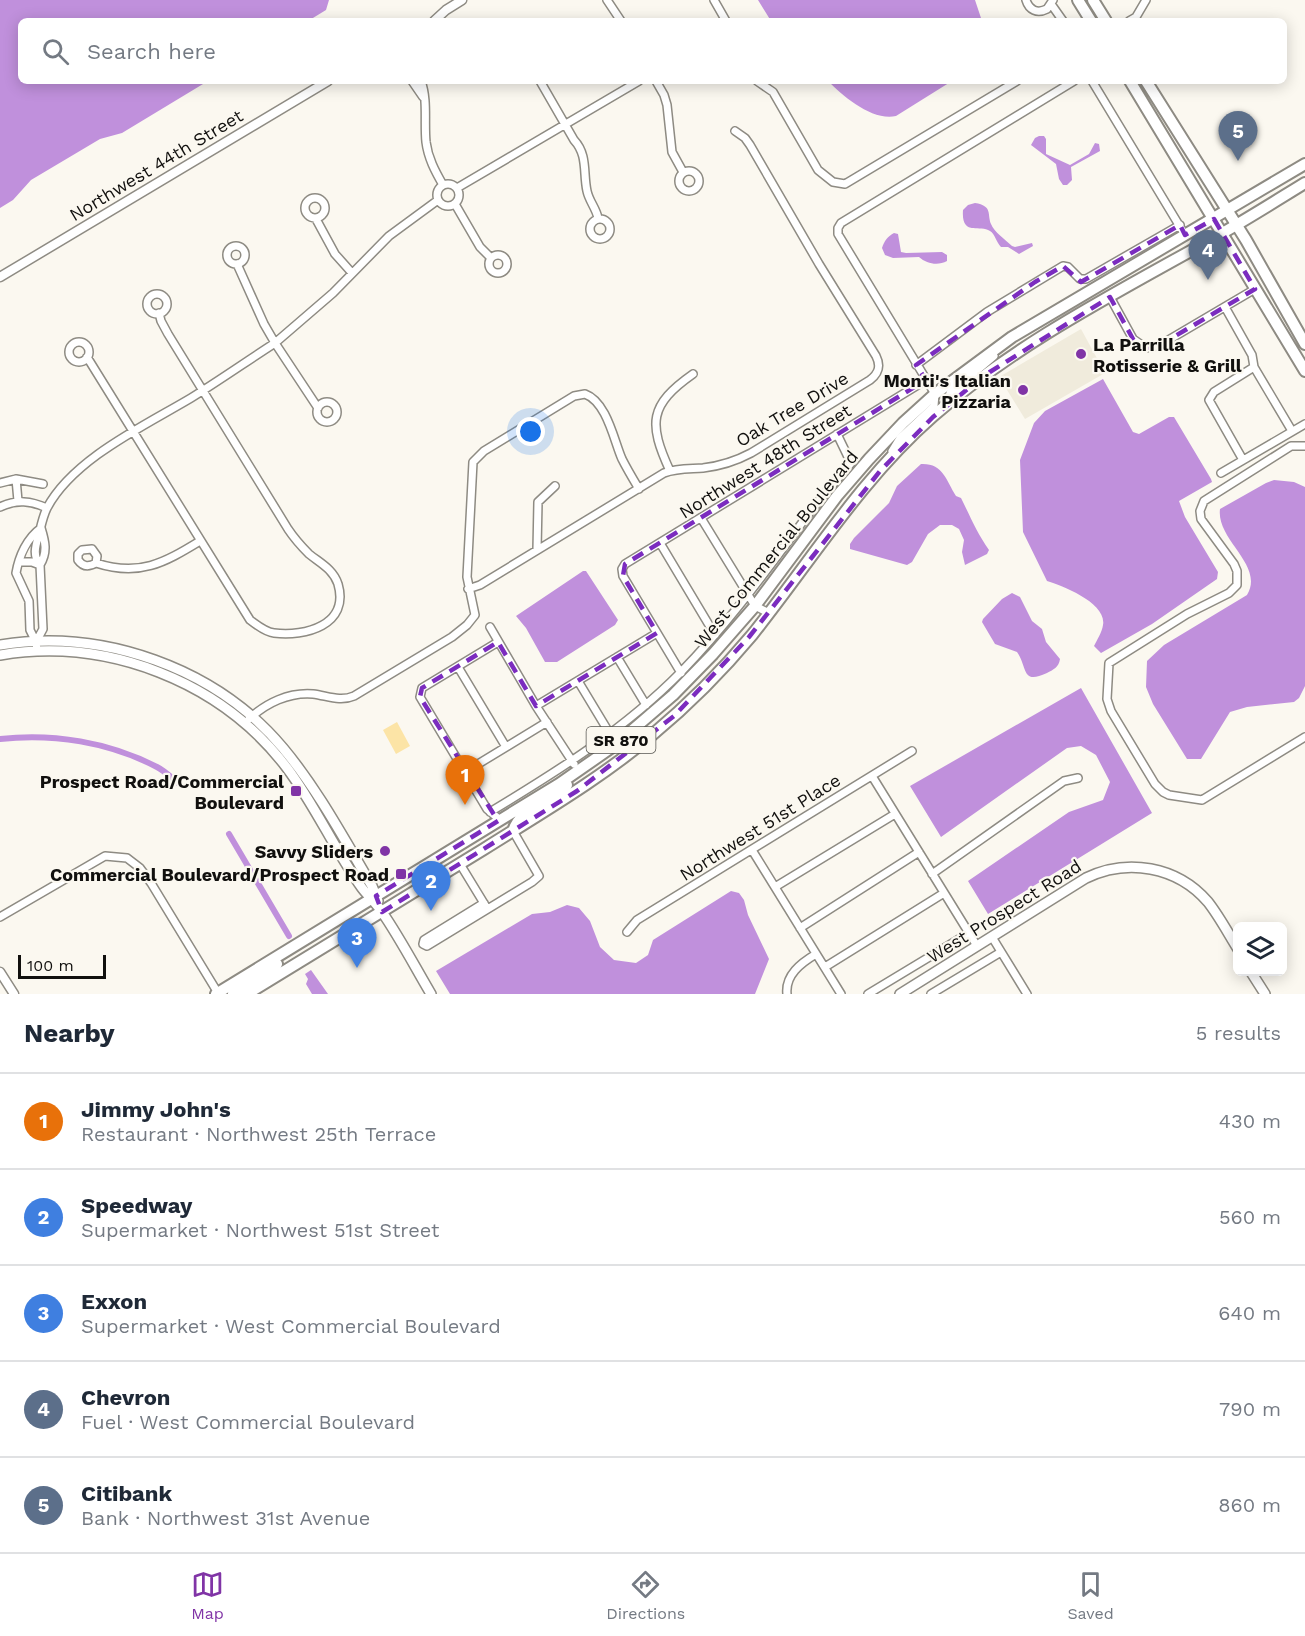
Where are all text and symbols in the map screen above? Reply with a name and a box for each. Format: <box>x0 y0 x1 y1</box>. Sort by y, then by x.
search box <box>18 18 1287 84</box>
icon: search <box>39 35 72 68</box>
text: Search here <box>87 39 216 64</box>
street label: Northwest 44th Street <box>66 105 247 225</box>
pin: 5 <box>1218 112 1258 161</box>
pin: 4 <box>1188 230 1228 280</box>
place label: La Parrilla Rotisserie & Grill <box>1093 334 1242 376</box>
marker: La Parrilla Rotisserie & Grill <box>1074 347 1088 361</box>
street label: Oak Tree Drive <box>732 367 852 451</box>
place label: Monti's Italian Pizzaria <box>883 370 1012 412</box>
marker: Monti's Italian Pizzaria <box>1016 383 1030 397</box>
street label: Northwest 48th Street <box>675 399 855 523</box>
your location <box>516 417 545 446</box>
street label: West Commercial Boulevard <box>690 446 862 652</box>
road number: SR 870 <box>586 727 656 753</box>
pin: 1 <box>446 756 484 805</box>
street label: Northwest 51st Place <box>676 769 844 885</box>
place label: Prospect Road/Commercial Boulevard <box>40 771 284 813</box>
marker: Prospect Road/Commercial Boulevard <box>289 784 303 798</box>
place label: Savvy Sliders <box>255 841 373 862</box>
marker: Savvy Sliders <box>378 844 392 858</box>
street label: West Prospect Road <box>923 855 1085 967</box>
pin: 2 <box>412 862 450 911</box>
place label: Commercial Boulevard/Prospect Road <box>50 864 389 885</box>
marker: Commercial Boulevard/Prospect Road <box>394 867 408 881</box>
pin: 3 <box>338 918 376 968</box>
map controls <box>1233 922 1287 976</box>
button: layers <box>1233 922 1287 976</box>
scale bar <box>18 952 106 980</box>
text: 100 m <box>27 956 74 975</box>
text: Nearby <box>24 1018 115 1048</box>
text: 5 results <box>1196 1021 1281 1045</box>
text: Jimmy John's <box>81 1097 231 1122</box>
text: 1 <box>39 1109 48 1133</box>
text: 430 m <box>1219 1109 1281 1133</box>
text: Restaurant · Northwest 25th Terrace <box>81 1122 436 1146</box>
text: Speedway <box>81 1193 192 1218</box>
text: 2 <box>38 1205 49 1229</box>
text: 560 m <box>1219 1205 1281 1229</box>
text: Supermarket · Northwest 51st Street <box>81 1218 439 1242</box>
text: Exxon <box>81 1289 147 1314</box>
text: 3 <box>38 1301 49 1325</box>
text: 640 m <box>1218 1301 1281 1325</box>
text: Supermarket · West Commercial Boulevard <box>81 1314 501 1338</box>
text: Chevron <box>81 1385 170 1410</box>
text: 4 <box>37 1397 50 1421</box>
text: 790 m <box>1219 1397 1281 1421</box>
text: Fuel · West Commercial Boulevard <box>81 1410 415 1434</box>
text: Citibank <box>81 1481 172 1506</box>
text: 5 <box>38 1493 49 1517</box>
text: 860 m <box>1218 1493 1281 1517</box>
text: Bank · Northwest 31st Avenue <box>81 1506 370 1530</box>
tab: Map <box>191 1568 224 1623</box>
tab: Directions <box>606 1568 685 1623</box>
tab: Saved <box>1067 1568 1114 1623</box>

